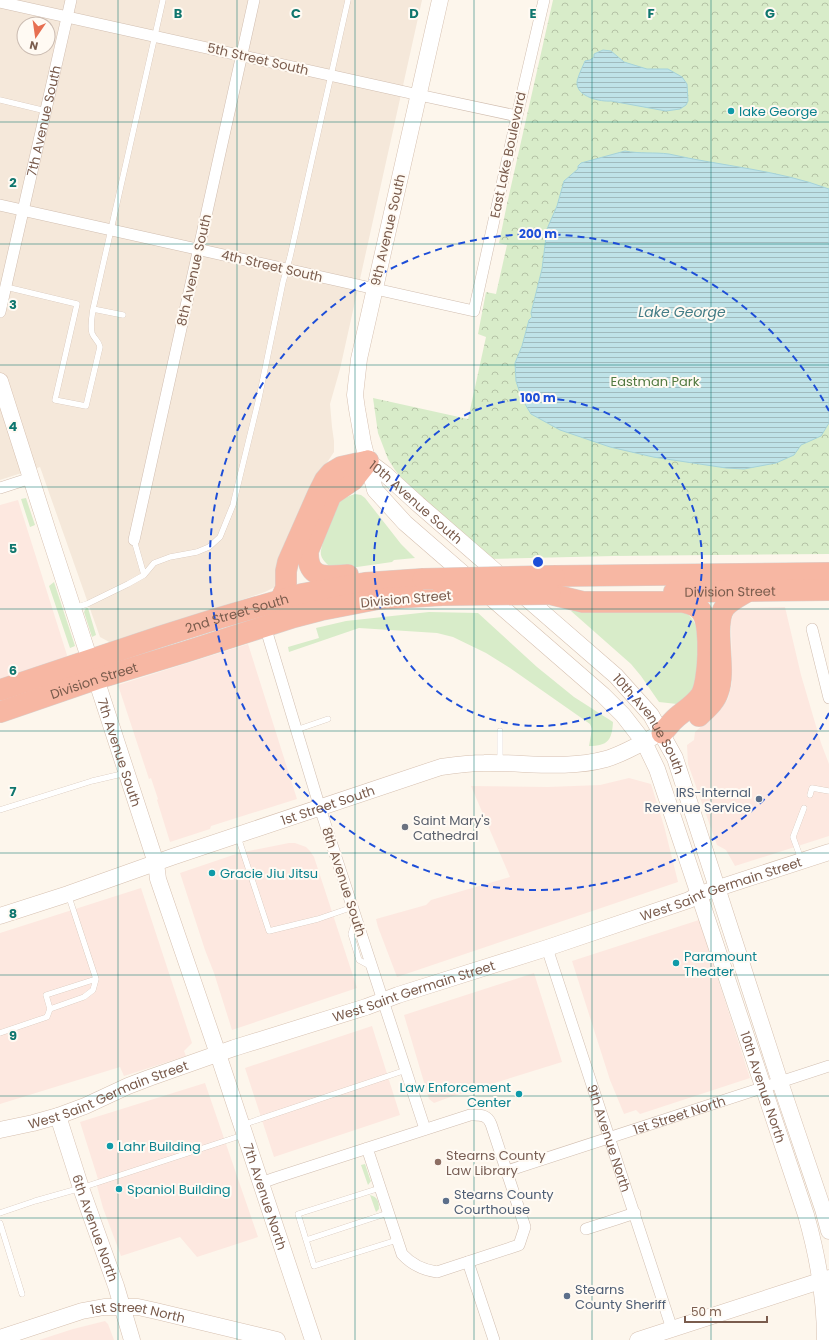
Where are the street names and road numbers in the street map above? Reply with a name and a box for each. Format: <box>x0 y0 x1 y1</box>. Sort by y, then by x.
street label: 5th Street South <box>205 38 311 80</box>
street label: 7th Avenue South <box>22 64 65 178</box>
street label: East Lake Boulevard <box>485 90 531 220</box>
street label: 9th Avenue South <box>366 172 410 288</box>
street label: 8th Avenue South <box>172 212 216 328</box>
street label: 4th Street South <box>219 245 325 287</box>
street label: 10th Avenue South <box>365 456 467 548</box>
street label: Division Street <box>684 581 776 601</box>
street label: Division Street <box>360 586 452 612</box>
street label: 2nd Street South <box>183 589 291 638</box>
street label: Division Street <box>47 657 140 704</box>
street label: 10th Avenue South <box>609 669 689 777</box>
street label: 7th Avenue South <box>93 695 146 809</box>
street label: 1st Street South <box>278 780 377 829</box>
street label: 8th Avenue South <box>317 825 371 939</box>
street label: West Saint Germain Street <box>637 852 805 925</box>
street label: West Saint Germain Street <box>330 955 498 1026</box>
street label: 10th Avenue North <box>736 1029 791 1145</box>
street label: West Saint Germain Street <box>26 1055 191 1133</box>
street label: 9th Avenue North <box>583 1082 636 1194</box>
street label: 1st Street North <box>630 1091 728 1139</box>
street label: 7th Avenue North <box>239 1141 292 1252</box>
street label: 6th Avenue North <box>68 1172 123 1284</box>
street label: 1st Street North <box>89 1297 187 1327</box>

